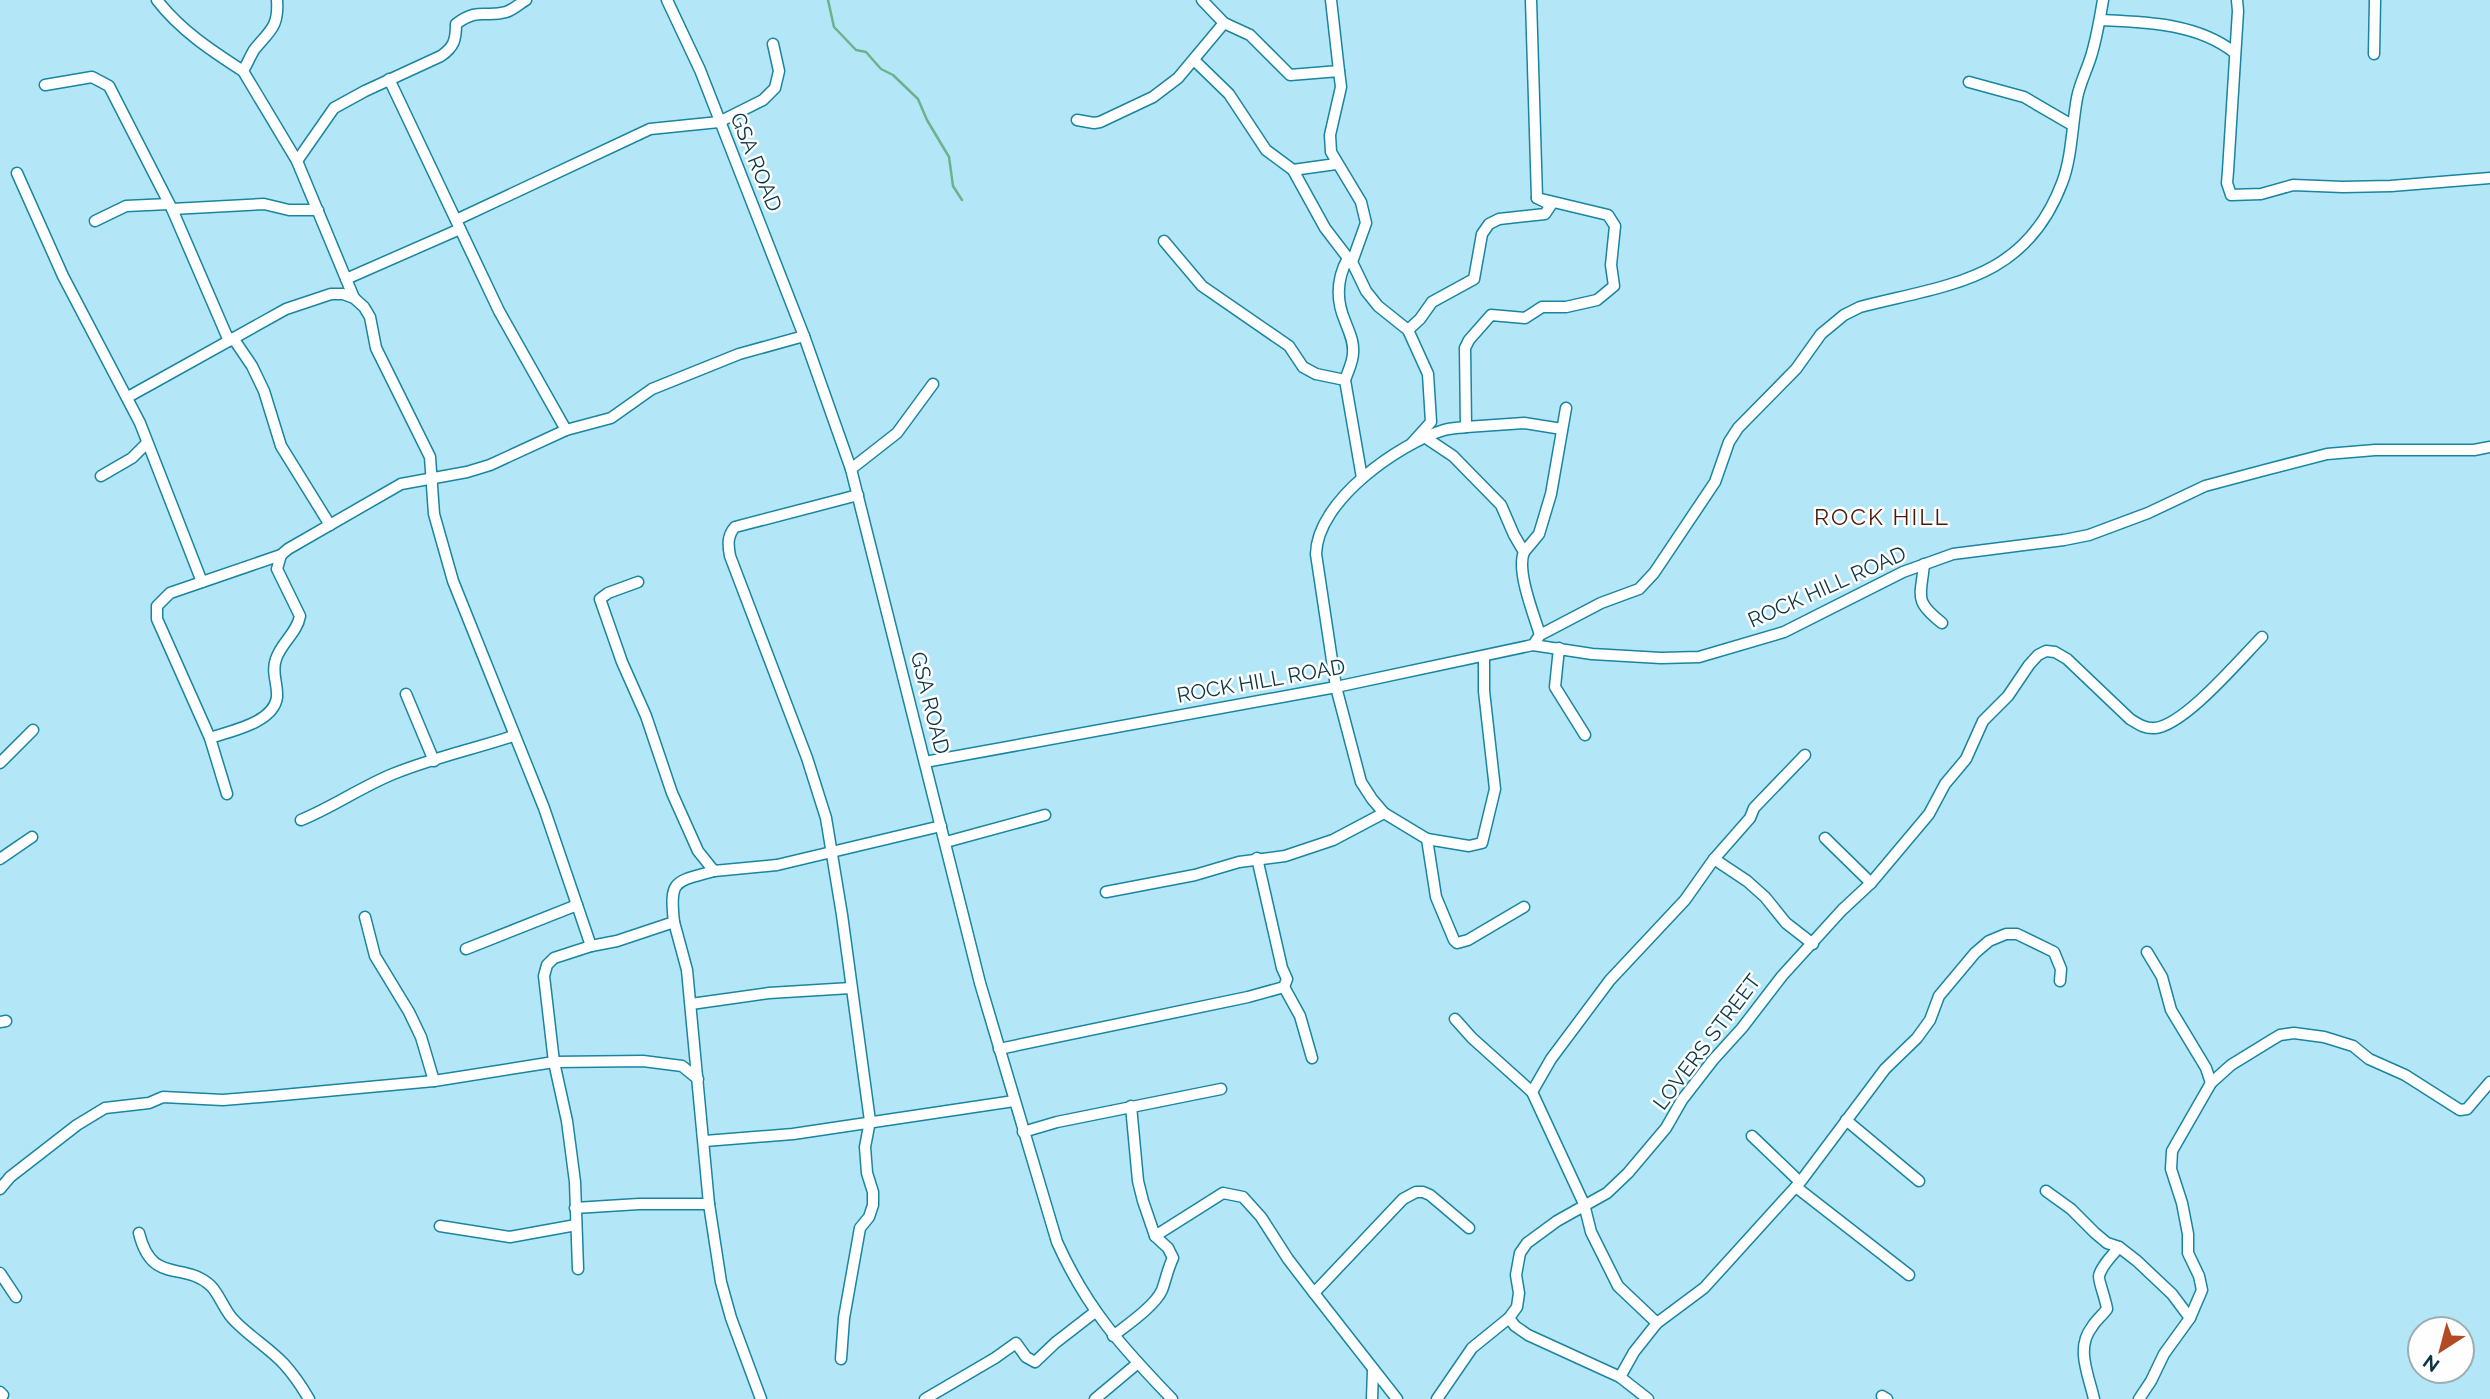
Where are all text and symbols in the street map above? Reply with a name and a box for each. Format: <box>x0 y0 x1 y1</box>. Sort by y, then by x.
street label: GSA ROAD <box>725 109 788 215</box>
district label: ROCK HILL <box>1814 503 1950 530</box>
street label: ROCK HILL ROAD <box>1744 540 1910 633</box>
street label: GSA ROAD <box>906 649 955 757</box>
street label: ROCK HILL ROAD <box>1175 653 1347 708</box>
street label: LOVERS STREET <box>1647 969 1766 1114</box>
north arrow <box>2406 1315 2476 1385</box>
text: N <box>2419 1351 2443 1377</box>

